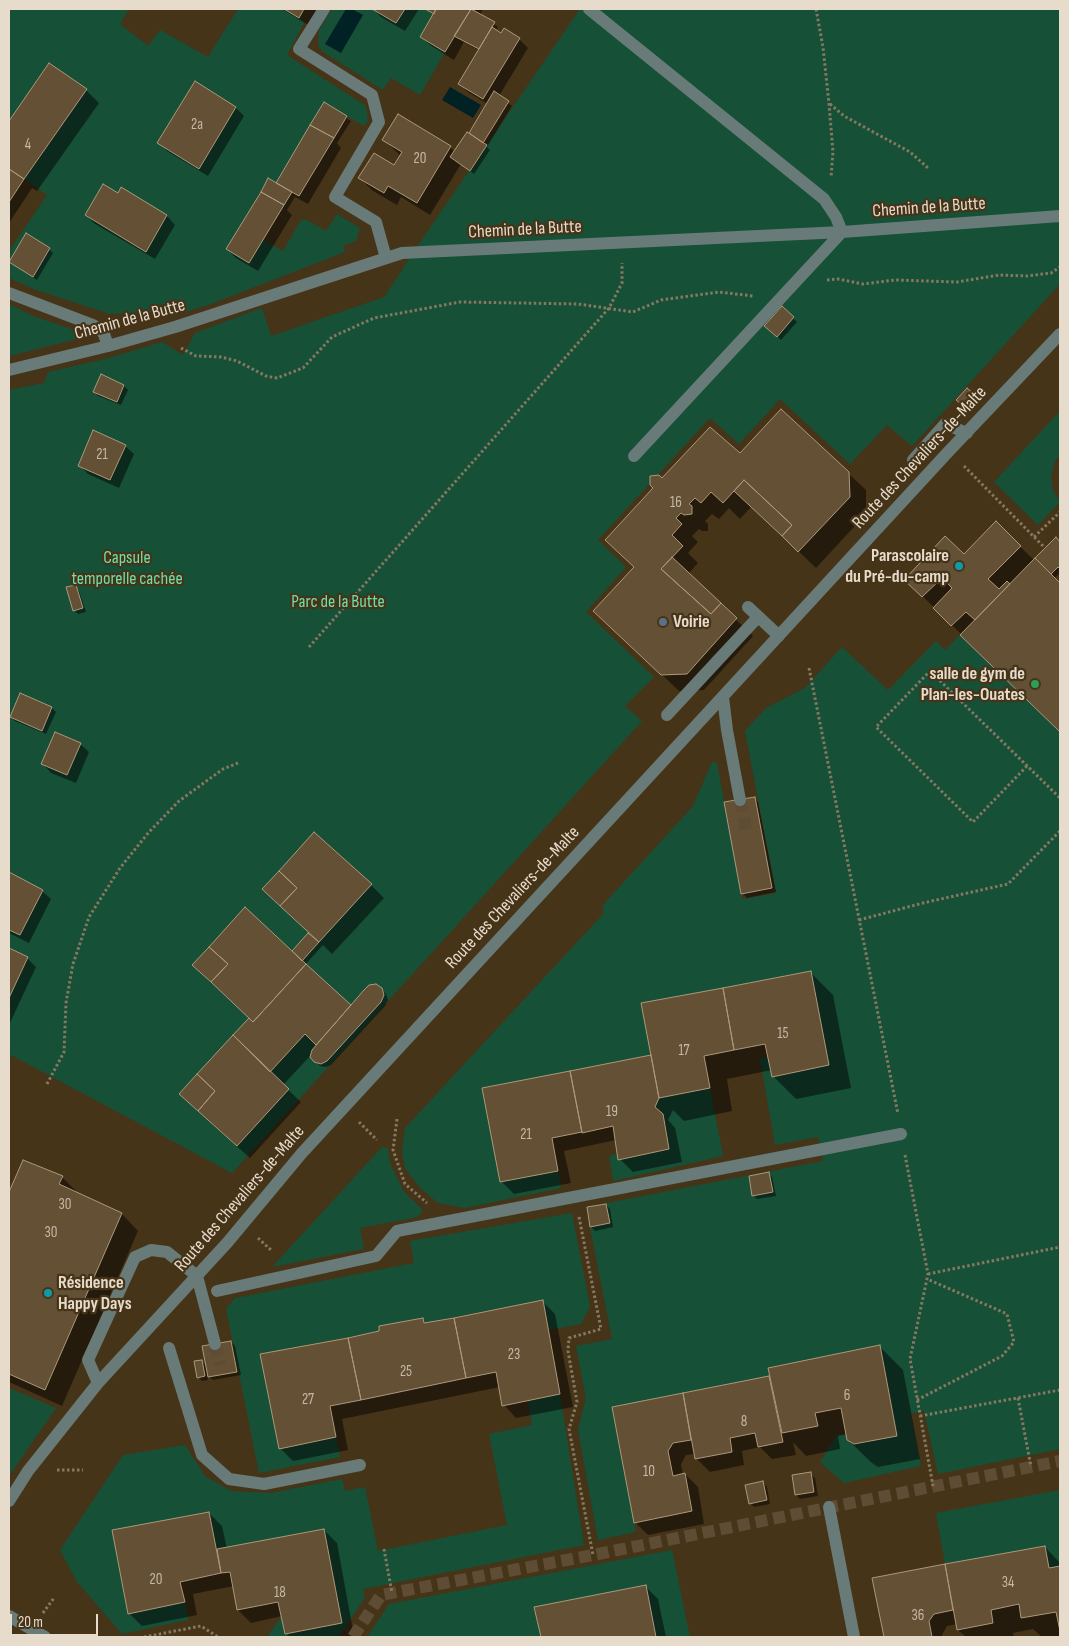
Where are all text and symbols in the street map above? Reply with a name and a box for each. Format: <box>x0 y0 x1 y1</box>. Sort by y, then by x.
house number: 2a <box>191 116 203 134</box>
house number: 4 <box>25 136 31 154</box>
house number: 20 <box>414 150 426 168</box>
street label: Chemin de la Butte <box>872 193 986 223</box>
street label: Chemin de la Butte <box>468 216 582 244</box>
street label: Chemin de la Butte <box>72 295 188 345</box>
street label: Route des Chevaliers-de-Malte <box>848 382 992 534</box>
house number: 21 <box>96 446 108 464</box>
house number: 16 <box>670 494 682 512</box>
place label: Parascolaire du Pré-du-camp <box>845 545 949 588</box>
park label: Capsule temporelle cachée <box>71 547 183 590</box>
marker: Parascolaire du Pré-du-camp <box>953 560 965 572</box>
park label: Parc de la Butte <box>291 591 385 613</box>
place label: Voirie <box>673 611 710 633</box>
marker: Voirie <box>657 616 669 628</box>
place label: salle de gym de Plan-les-Ouates <box>921 663 1025 706</box>
marker: salle de gym de Plan-les-Ouates <box>1029 678 1041 690</box>
street label: Route des Chevaliers-de-Malte <box>441 822 585 974</box>
house number: 15 <box>777 1025 789 1043</box>
house number: 17 <box>678 1042 690 1060</box>
house number: 19 <box>606 1103 618 1121</box>
street label: Route des Chevaliers-de-Malte <box>171 1121 309 1277</box>
house number: 21 <box>520 1126 532 1144</box>
house number: 30 <box>59 1196 71 1214</box>
house number: 30 <box>45 1224 57 1242</box>
place label: Résidence Happy Days <box>58 1272 132 1315</box>
marker: Résidence Happy Days <box>42 1287 54 1299</box>
house number: 23 <box>508 1346 520 1364</box>
house number: 25 <box>400 1363 412 1381</box>
house number: 6 <box>844 1387 850 1405</box>
house number: 27 <box>302 1391 314 1409</box>
house number: 8 <box>741 1413 747 1431</box>
house number: 10 <box>643 1463 655 1481</box>
house number: 20 <box>150 1571 162 1589</box>
house number: 34 <box>1002 1574 1014 1592</box>
house number: 18 <box>274 1584 286 1602</box>
scale bar <box>12 1604 100 1636</box>
house number: 36 <box>912 1607 924 1625</box>
text: 20 m <box>18 1613 43 1632</box>

